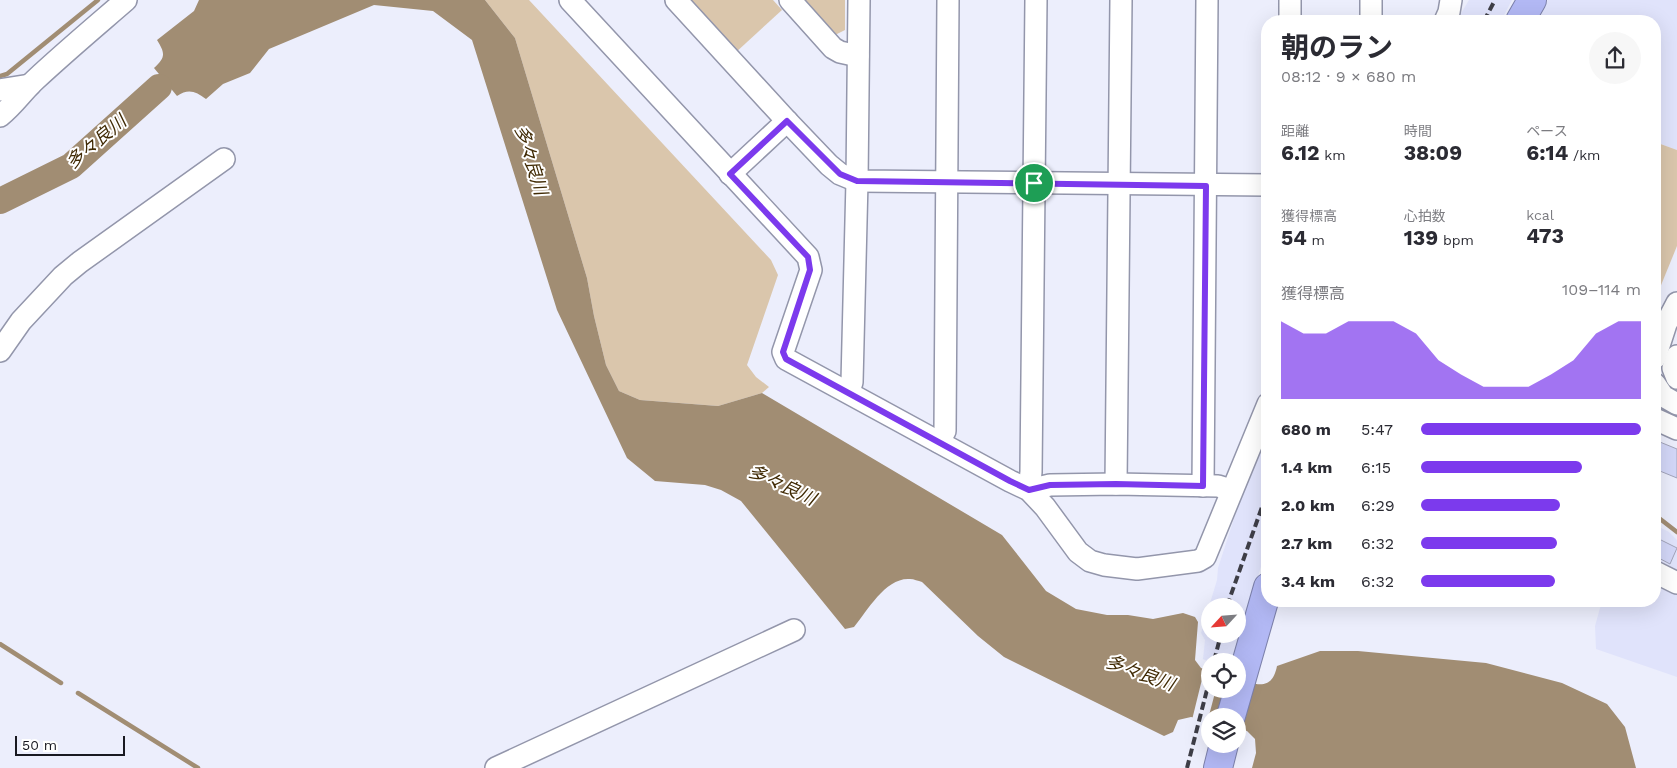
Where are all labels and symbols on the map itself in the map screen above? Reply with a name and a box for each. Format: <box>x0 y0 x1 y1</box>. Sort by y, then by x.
water label: 多々良川 <box>61 109 132 173</box>
water label: 多々良川 <box>511 122 553 199</box>
pin <box>1013 162 1055 204</box>
water label: 多々良川 <box>745 460 821 510</box>
north arrow <box>1201 598 1246 642</box>
water label: 多々良川 <box>1103 650 1179 695</box>
scale bar <box>15 733 125 756</box>

